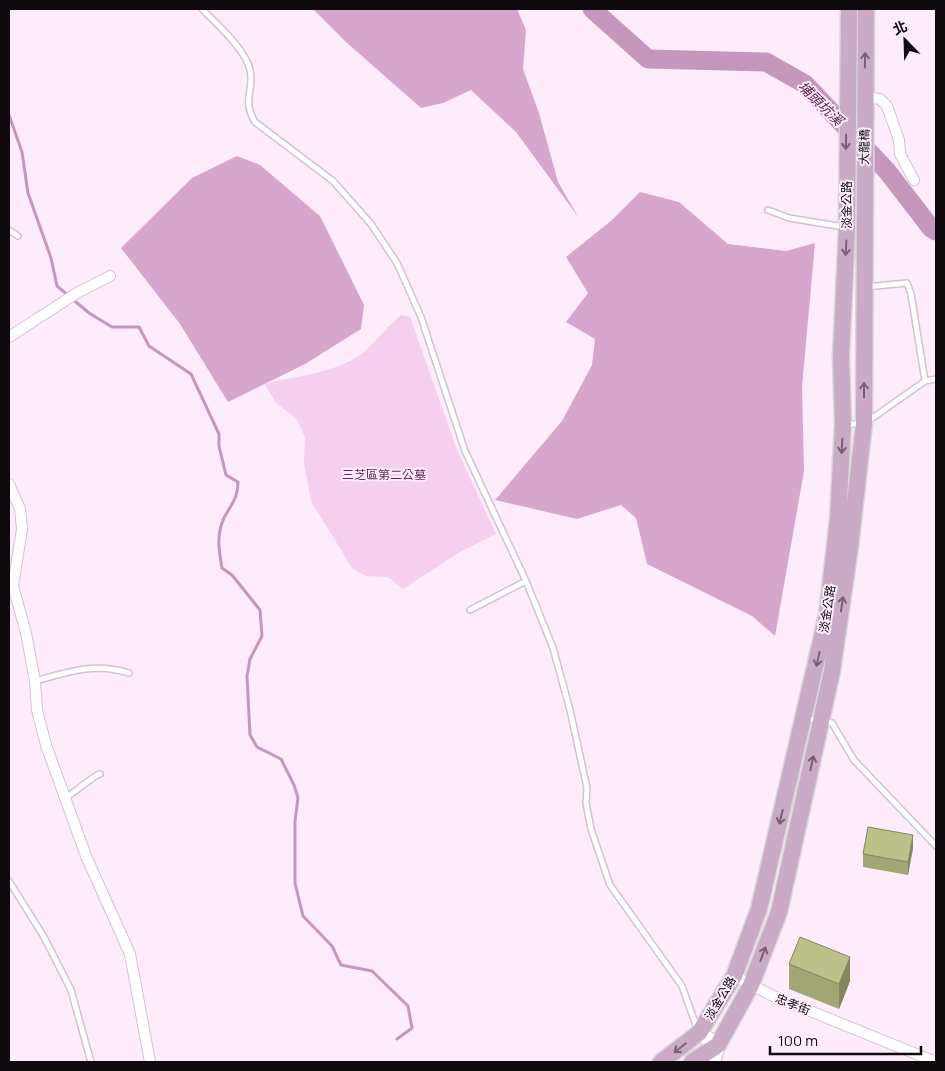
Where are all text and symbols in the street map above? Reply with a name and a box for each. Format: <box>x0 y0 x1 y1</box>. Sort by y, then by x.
north arrow <box>880 15 930 65</box>
text: 北 <box>890 16 910 39</box>
one-way arrow <box>860 53 870 69</box>
water label: 埔頭坑溪 <box>794 77 849 131</box>
street label: 大龍橋 <box>855 129 873 165</box>
one-way arrow <box>841 134 851 150</box>
street label: 淡金公路 <box>838 181 855 229</box>
one-way arrow <box>841 240 850 256</box>
one-way arrow <box>859 382 869 398</box>
one-way arrow <box>837 438 846 454</box>
park label: 三芝區第二公墓 <box>342 466 426 483</box>
street label: 淡金公路 <box>815 584 839 634</box>
one-way arrow <box>837 596 847 612</box>
one-way arrow <box>813 651 822 667</box>
one-way arrow <box>808 756 817 772</box>
one-way arrow <box>776 809 785 825</box>
one-way arrow <box>759 947 768 962</box>
street label: 淡金公路 <box>700 973 740 1023</box>
street label: 忠孝街 <box>773 989 813 1019</box>
scale bar <box>770 1024 921 1056</box>
text: 100 m <box>778 1030 818 1051</box>
one-way arrow <box>674 1042 687 1053</box>

